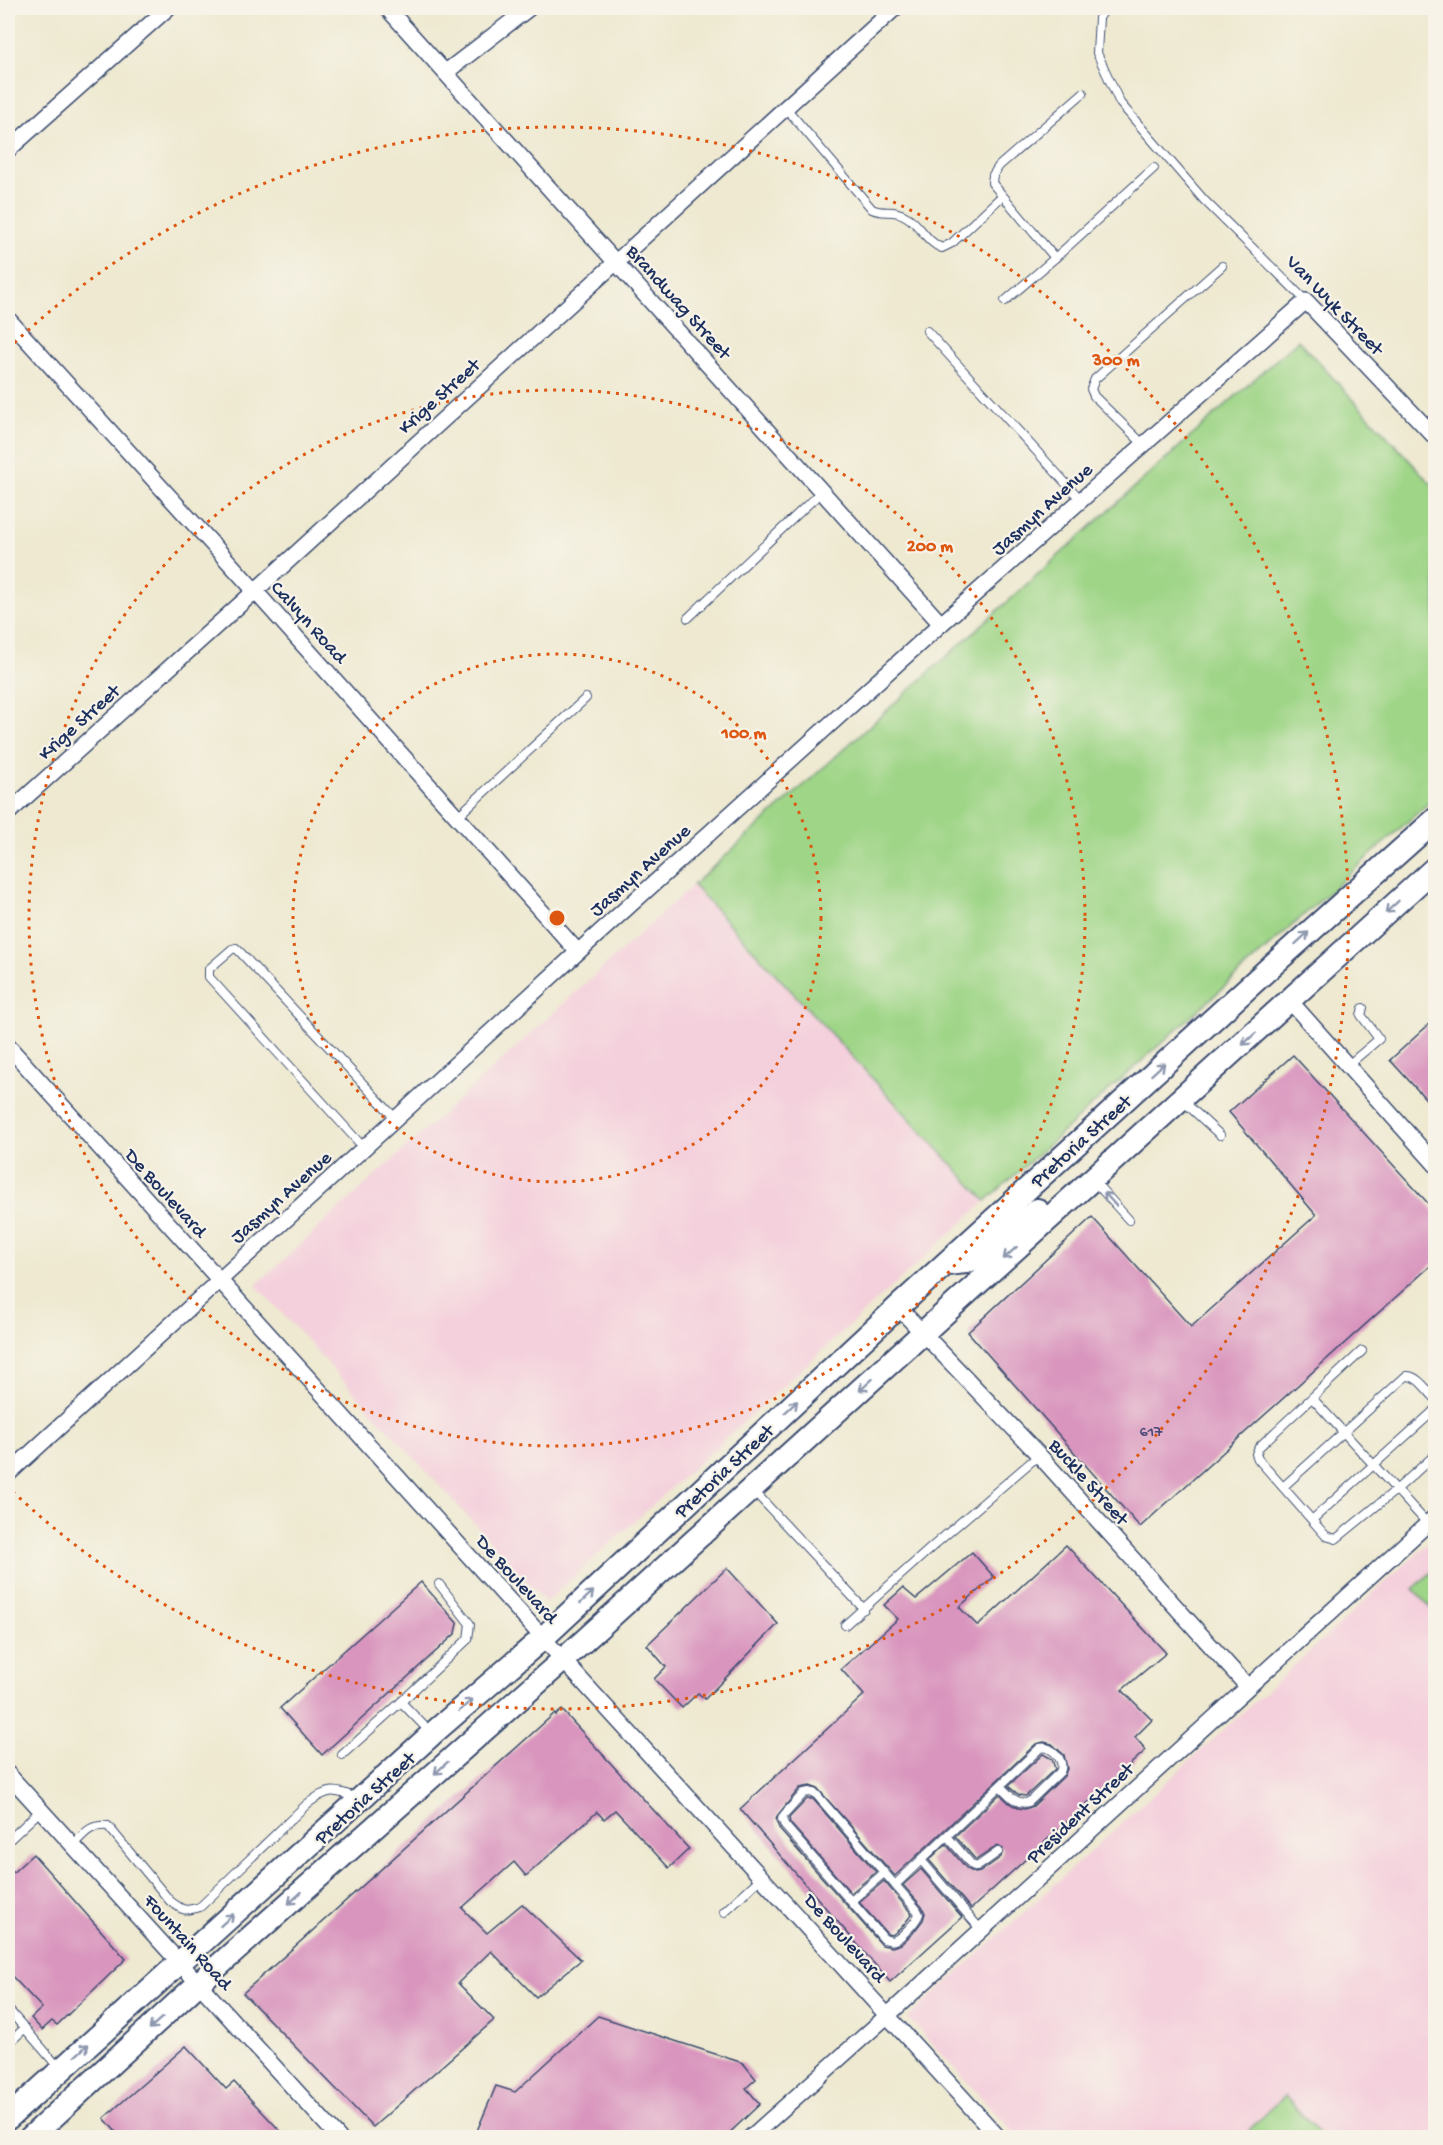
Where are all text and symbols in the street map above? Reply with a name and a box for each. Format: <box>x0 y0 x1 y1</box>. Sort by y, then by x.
street label: Brandwag Street <box>619 241 736 367</box>
street label: Van Wyk Street <box>1279 251 1388 363</box>
text: 300 m <box>1092 351 1140 372</box>
street label: Krige Street <box>395 354 487 440</box>
street label: Jasmyn Avenue <box>988 459 1099 562</box>
text: 200 m <box>907 537 953 558</box>
street label: Calvyn Road <box>264 577 352 671</box>
street label: Krige Street <box>35 680 127 766</box>
text: 100 m <box>721 724 767 745</box>
street label: Jasmyn Avenue <box>586 820 697 923</box>
one-way arrow <box>1385 900 1400 914</box>
centre of rings <box>547 908 567 928</box>
one-way arrow <box>1294 931 1309 945</box>
one-way arrow <box>1241 1032 1256 1046</box>
one-way arrow <box>1150 1062 1165 1076</box>
street label: Pretoria Street <box>1026 1090 1139 1194</box>
street label: De Boulevard <box>117 1144 212 1245</box>
street label: Jasmyn Avenue <box>227 1147 338 1250</box>
one-way arrow <box>1103 1192 1117 1207</box>
one-way arrow <box>1003 1246 1018 1260</box>
one-way arrow <box>858 1377 873 1392</box>
one-way arrow <box>783 1400 798 1414</box>
street label: Pretoria Street <box>670 1419 781 1525</box>
house number: 617 <box>1140 1424 1163 1443</box>
street label: Buckle Street <box>1042 1435 1133 1533</box>
street label: De Boulevard <box>468 1530 563 1631</box>
one-way arrow <box>579 1591 594 1605</box>
one-way arrow <box>458 1698 473 1712</box>
street label: Pretoria Street <box>310 1747 423 1851</box>
street label: President Street <box>1022 1758 1141 1871</box>
one-way arrow <box>433 1761 448 1775</box>
street label: De Boulevard <box>796 1889 891 1990</box>
street label: Fountain Road <box>137 1890 237 1998</box>
one-way arrow <box>288 1891 303 1905</box>
one-way arrow <box>219 1913 234 1927</box>
one-way arrow <box>149 2016 164 2030</box>
one-way arrow <box>74 2043 89 2057</box>

